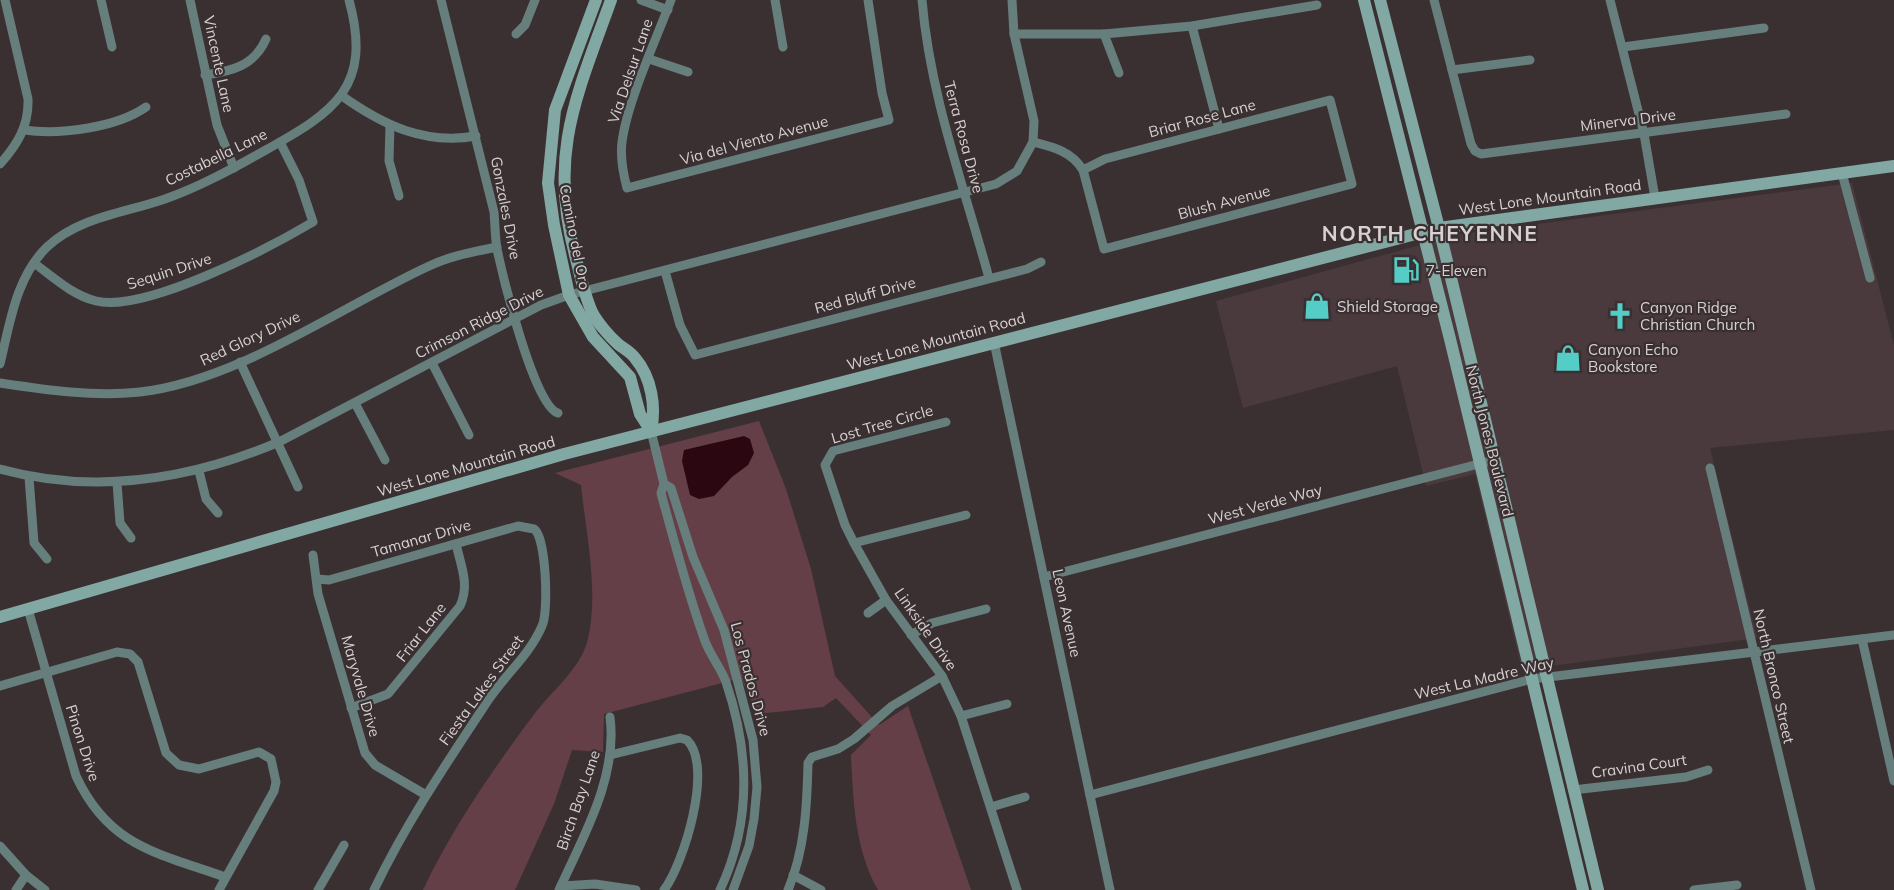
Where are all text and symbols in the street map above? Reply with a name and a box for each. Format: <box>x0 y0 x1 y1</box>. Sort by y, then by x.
street label: Vincente Lane <box>199 14 239 114</box>
street label: Via Delsur Lane <box>603 16 657 126</box>
street label: Terra Rosa Drive <box>940 79 988 195</box>
street label: Briar Rose Lane <box>1146 95 1258 141</box>
street label: Minerva Drive <box>1579 105 1677 135</box>
street label: Via del Viento Avenue <box>678 111 830 169</box>
street label: Costabella Lane <box>162 124 270 190</box>
street label: Gonzales Drive <box>487 155 525 261</box>
street label: West Lone Mountain Road <box>1457 175 1643 219</box>
street label: Blush Avenue <box>1176 181 1272 223</box>
street label: Camino del Oro <box>555 183 595 291</box>
district label: NORTH CHEYENNE <box>1322 220 1538 246</box>
street label: Sequin Drive <box>124 248 214 294</box>
fuel station icon: 7-Eleven <box>1391 255 1421 285</box>
place label: 7-Eleven <box>1426 261 1487 280</box>
street label: Red Bluff Drive <box>812 272 918 318</box>
street label: Crimson Ridge Drive <box>412 281 546 363</box>
shop icon: Shield Storage <box>1302 291 1332 321</box>
place label: Shield Storage <box>1337 297 1438 316</box>
place label: Canyon Ridge Christian Church <box>1640 298 1755 334</box>
church icon: Canyon Ridge Christian Church <box>1605 301 1635 331</box>
street label: Red Glory Drive <box>197 306 303 370</box>
street label: West Lone Mountain Road <box>845 308 1027 374</box>
place label: Canyon Echo Bookstore <box>1588 340 1678 376</box>
shop icon: Canyon Echo Bookstore <box>1553 343 1583 373</box>
street label: North Jones Boulevard <box>1462 363 1518 519</box>
street label: Lost Tree Circle <box>829 400 935 448</box>
street label: West Lone Mountain Road <box>375 431 557 501</box>
street label: West Verde Way <box>1206 480 1324 528</box>
street label: Tamanar Drive <box>369 515 473 561</box>
street label: Leon Avenue <box>1048 567 1086 659</box>
street label: Linkside Drive <box>891 584 961 674</box>
street label: Friar Lane <box>392 599 450 665</box>
street label: North Bronco Street <box>1749 607 1799 745</box>
street label: Los Prados Drive <box>727 620 775 738</box>
street label: Fiesta Lakes Street <box>435 631 527 749</box>
street label: Maryvale Drive <box>337 633 385 739</box>
street label: West La Madre Way <box>1412 653 1556 703</box>
street label: Pinon Drive <box>62 702 104 784</box>
street label: Birch Bay Lane <box>552 748 604 852</box>
street label: Cravina Court <box>1590 750 1688 782</box>

